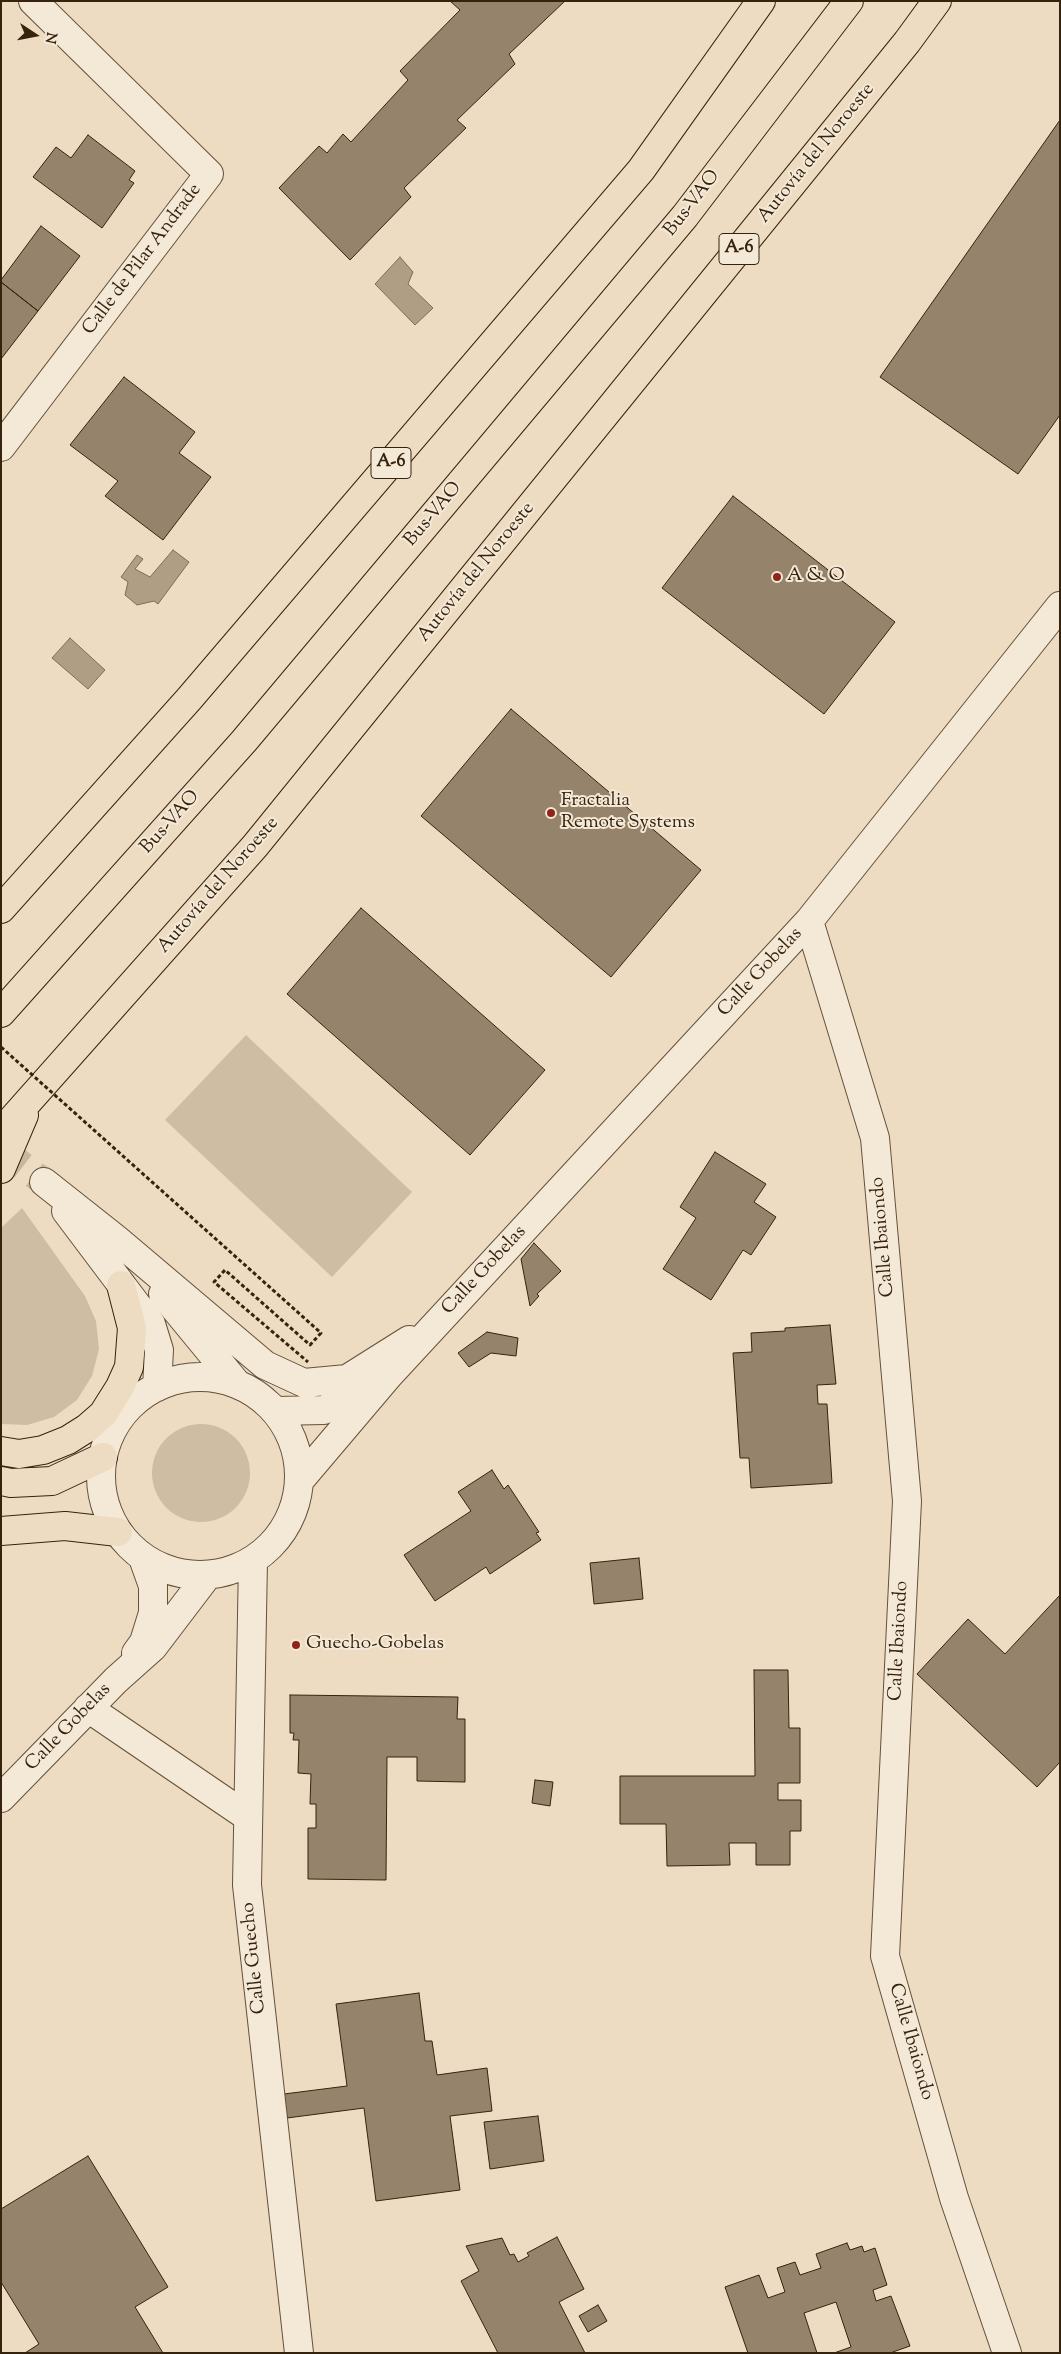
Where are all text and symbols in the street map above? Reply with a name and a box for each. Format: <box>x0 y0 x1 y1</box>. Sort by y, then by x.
north arrow <box>10 10 60 60</box>
text: N <box>39 30 61 45</box>
street label: Autovía del Noroeste <box>754 79 880 229</box>
street label: Bus-VAO <box>660 166 726 242</box>
street label: Calle de Pilar Andrade <box>79 180 207 340</box>
road number: A-6 <box>719 233 759 264</box>
road number: A-6 <box>371 448 411 478</box>
street label: Bus-VAO <box>400 478 468 552</box>
street label: Autovía del Noroeste <box>414 498 540 648</box>
place label: A & O <box>787 566 845 588</box>
marker: A & O <box>771 571 783 583</box>
street label: Bus-VAO <box>136 786 206 860</box>
place label: Fractalia Remote Systems <box>561 791 695 835</box>
marker: Fractalia Remote Systems <box>545 807 557 819</box>
street label: Autovía del Noroeste <box>154 813 284 959</box>
street label: Calle Gobelas <box>714 924 808 1022</box>
street label: Calle Ibaiondo <box>867 1176 901 1298</box>
street label: Calle Gobelas <box>438 1222 532 1320</box>
street label: Calle Ibaiondo <box>885 1580 915 1702</box>
place label: Guecho-Gobelas <box>306 1634 444 1656</box>
marker: Guecho-Gobelas <box>290 1639 302 1651</box>
street label: Calle Gobelas <box>21 1679 117 1777</box>
street label: Calle Guecho <box>238 1901 272 2015</box>
street label: Calle Ibaiondo <box>882 1981 938 2103</box>

